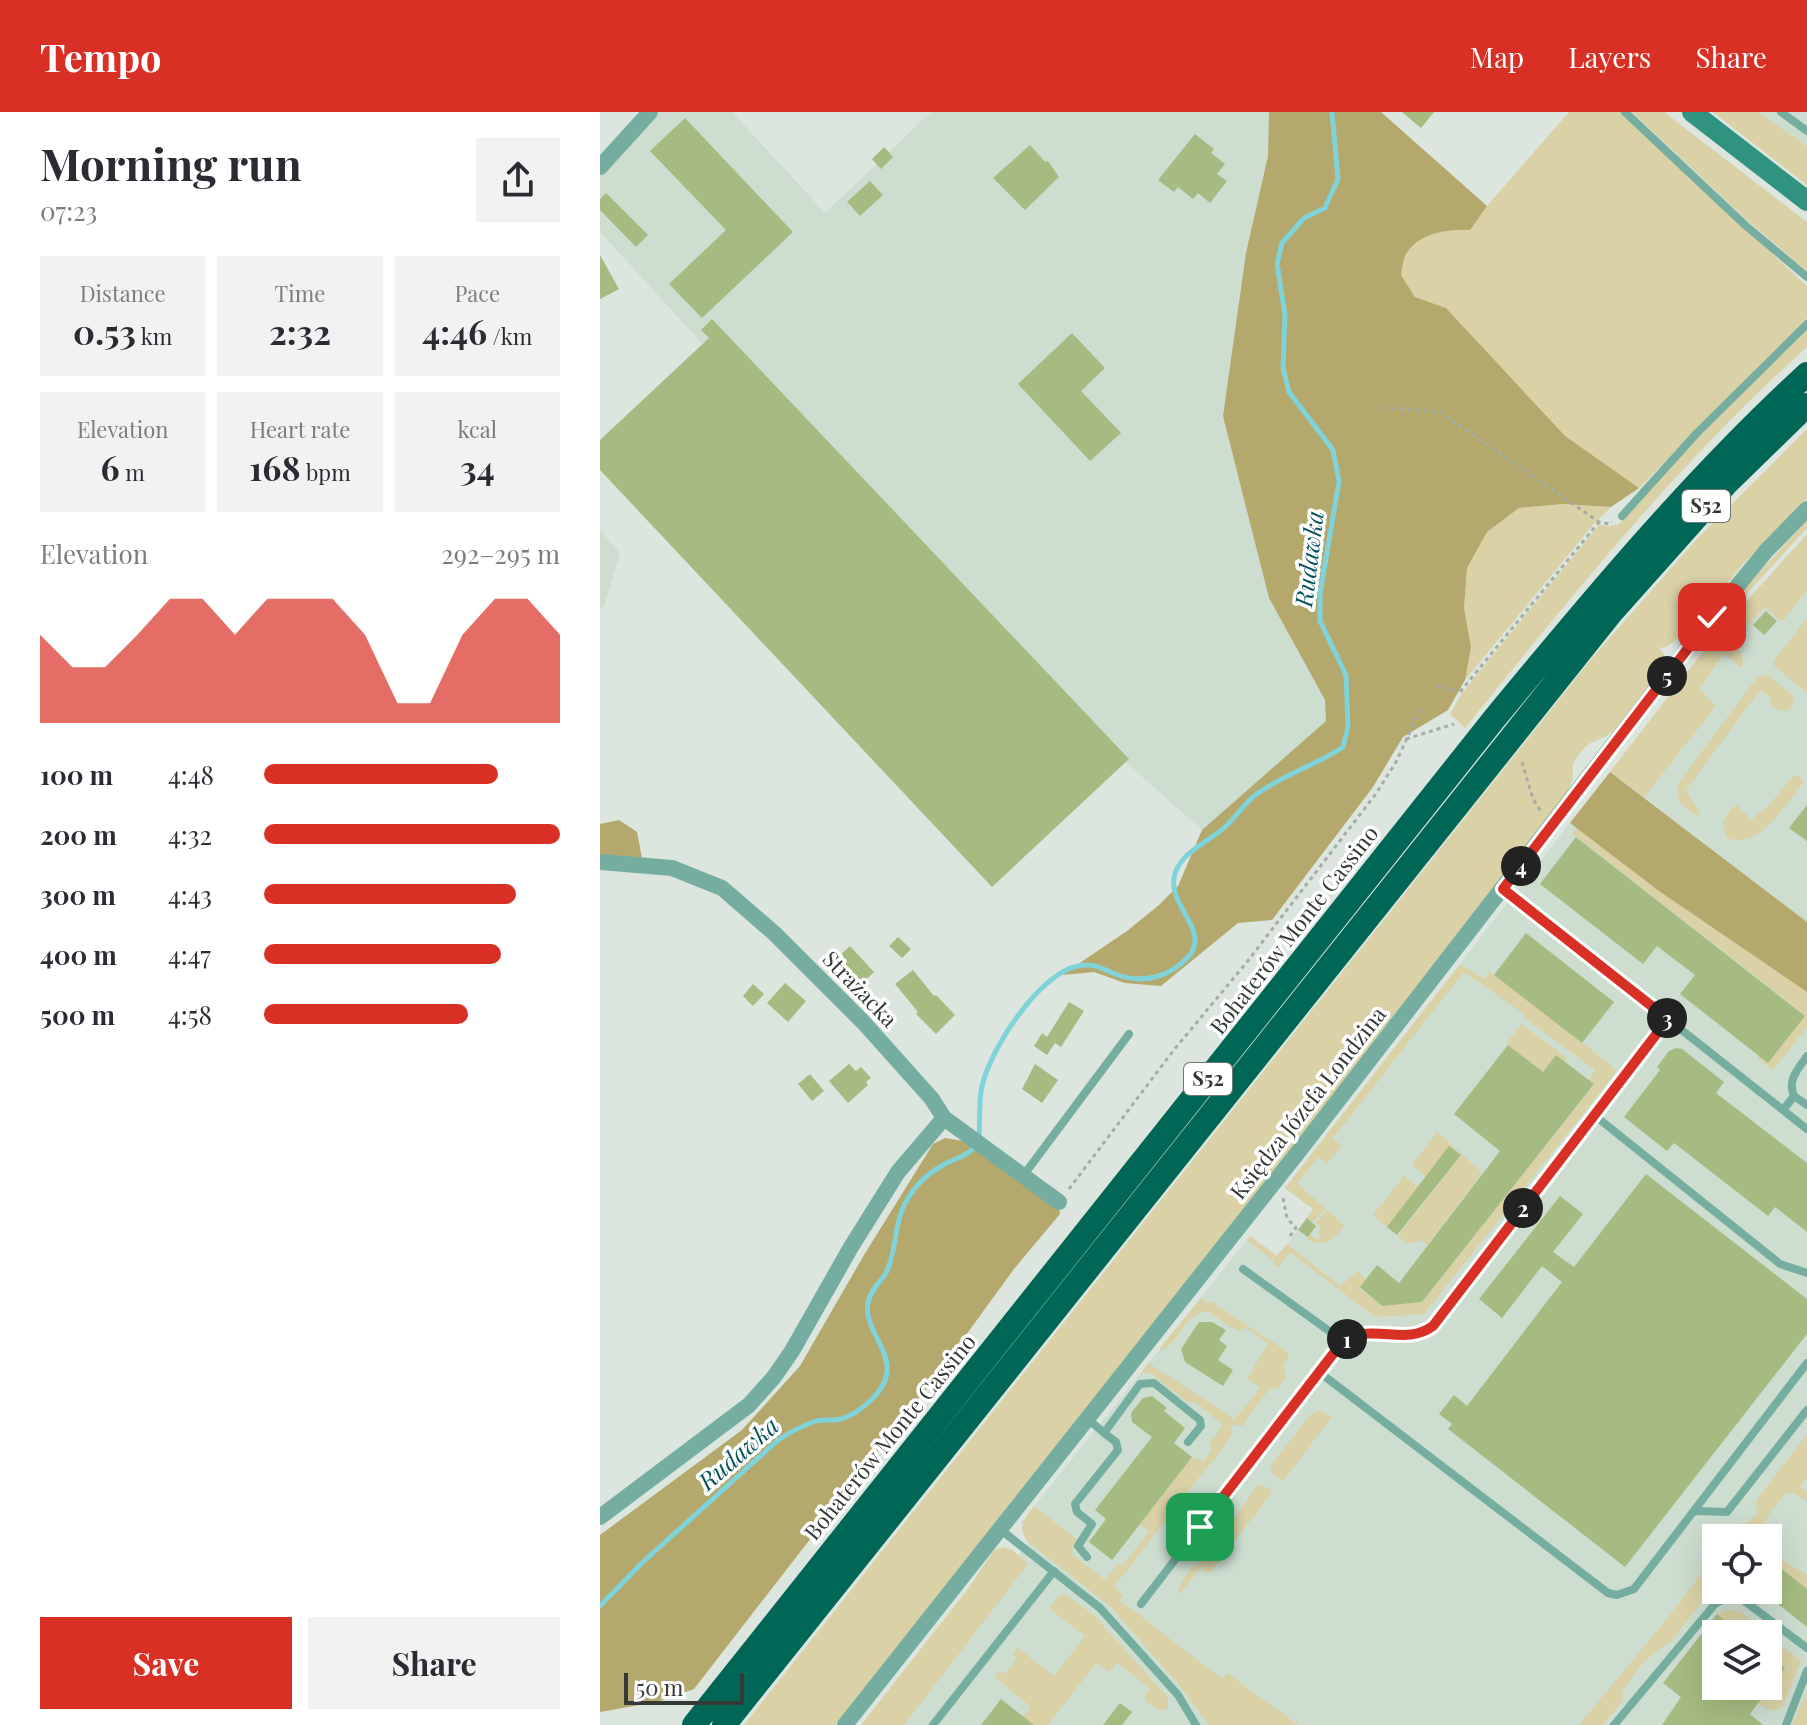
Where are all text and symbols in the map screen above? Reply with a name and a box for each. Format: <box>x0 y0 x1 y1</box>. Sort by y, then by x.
text: Tempo <box>40 31 161 82</box>
text: Map <box>1470 38 1524 75</box>
text: Layers <box>1568 38 1651 75</box>
text: Share <box>1695 38 1767 75</box>
text: Morning run <box>40 133 302 192</box>
button: share <box>476 138 560 222</box>
text: 07:23 <box>40 193 97 228</box>
text: Distance <box>80 278 166 308</box>
text: Time <box>275 278 325 308</box>
text: Pace <box>455 278 500 308</box>
text: 0.53 <box>73 308 136 354</box>
text: 2:32 <box>269 308 331 354</box>
text: 4:46 <box>422 308 487 354</box>
text: km <box>136 321 172 351</box>
text: /km <box>487 321 532 351</box>
text: Elevation <box>77 414 168 444</box>
text: Heart rate <box>250 414 350 444</box>
text: kcal <box>458 414 497 444</box>
text: 6 <box>101 444 120 490</box>
text: 168 <box>249 444 300 490</box>
text: 34 <box>460 444 495 490</box>
text: m <box>120 457 145 487</box>
text: bpm <box>300 457 351 487</box>
road number: S52 <box>1682 490 1730 522</box>
water label: Rudawka <box>1286 509 1330 610</box>
text: Elevation <box>40 536 148 571</box>
text: 292–295 m <box>441 536 560 571</box>
pin <box>1678 583 1746 651</box>
icon: check <box>1690 595 1734 639</box>
pin: 5 <box>1647 656 1687 696</box>
text: 5 <box>1662 661 1672 691</box>
text: 100 m <box>40 757 113 792</box>
text: 4:48 <box>168 757 214 792</box>
text: 200 m <box>40 817 117 852</box>
text: 4:32 <box>168 817 212 852</box>
street label: Bohaterów Monte Cassino <box>1202 819 1384 1040</box>
pin: 4 <box>1501 846 1541 886</box>
text: 4 <box>1515 851 1527 881</box>
text: 300 m <box>40 877 116 912</box>
text: 4:43 <box>168 877 212 912</box>
text: 400 m <box>40 937 117 972</box>
text: 4:47 <box>168 937 211 972</box>
street label: Strażacka <box>817 944 905 1033</box>
text: 500 m <box>40 997 115 1032</box>
text: 4:58 <box>168 997 212 1032</box>
pin: 3 <box>1647 998 1687 1038</box>
street label: Księdza Józefa Londzina <box>1222 1000 1392 1205</box>
text: 3 <box>1662 1003 1672 1033</box>
road number: S52 <box>1184 1063 1232 1095</box>
pin: 2 <box>1503 1188 1543 1228</box>
text: 2 <box>1517 1193 1529 1223</box>
pin: 1 <box>1327 1319 1367 1359</box>
text: 1 <box>1343 1324 1351 1354</box>
street label: Bohaterów Monte Cassino <box>797 1327 982 1546</box>
water label: Rudawka <box>690 1409 785 1497</box>
pin <box>1166 1493 1234 1561</box>
icon: arrive <box>1178 1505 1222 1549</box>
map controls <box>1702 1524 1782 1700</box>
button: locate <box>1702 1524 1782 1604</box>
button: Save <box>40 1617 292 1709</box>
button: Share <box>308 1617 560 1709</box>
button: layers <box>1702 1620 1782 1700</box>
scale bar <box>624 1669 744 1705</box>
text: 50 m <box>636 1672 683 1702</box>

